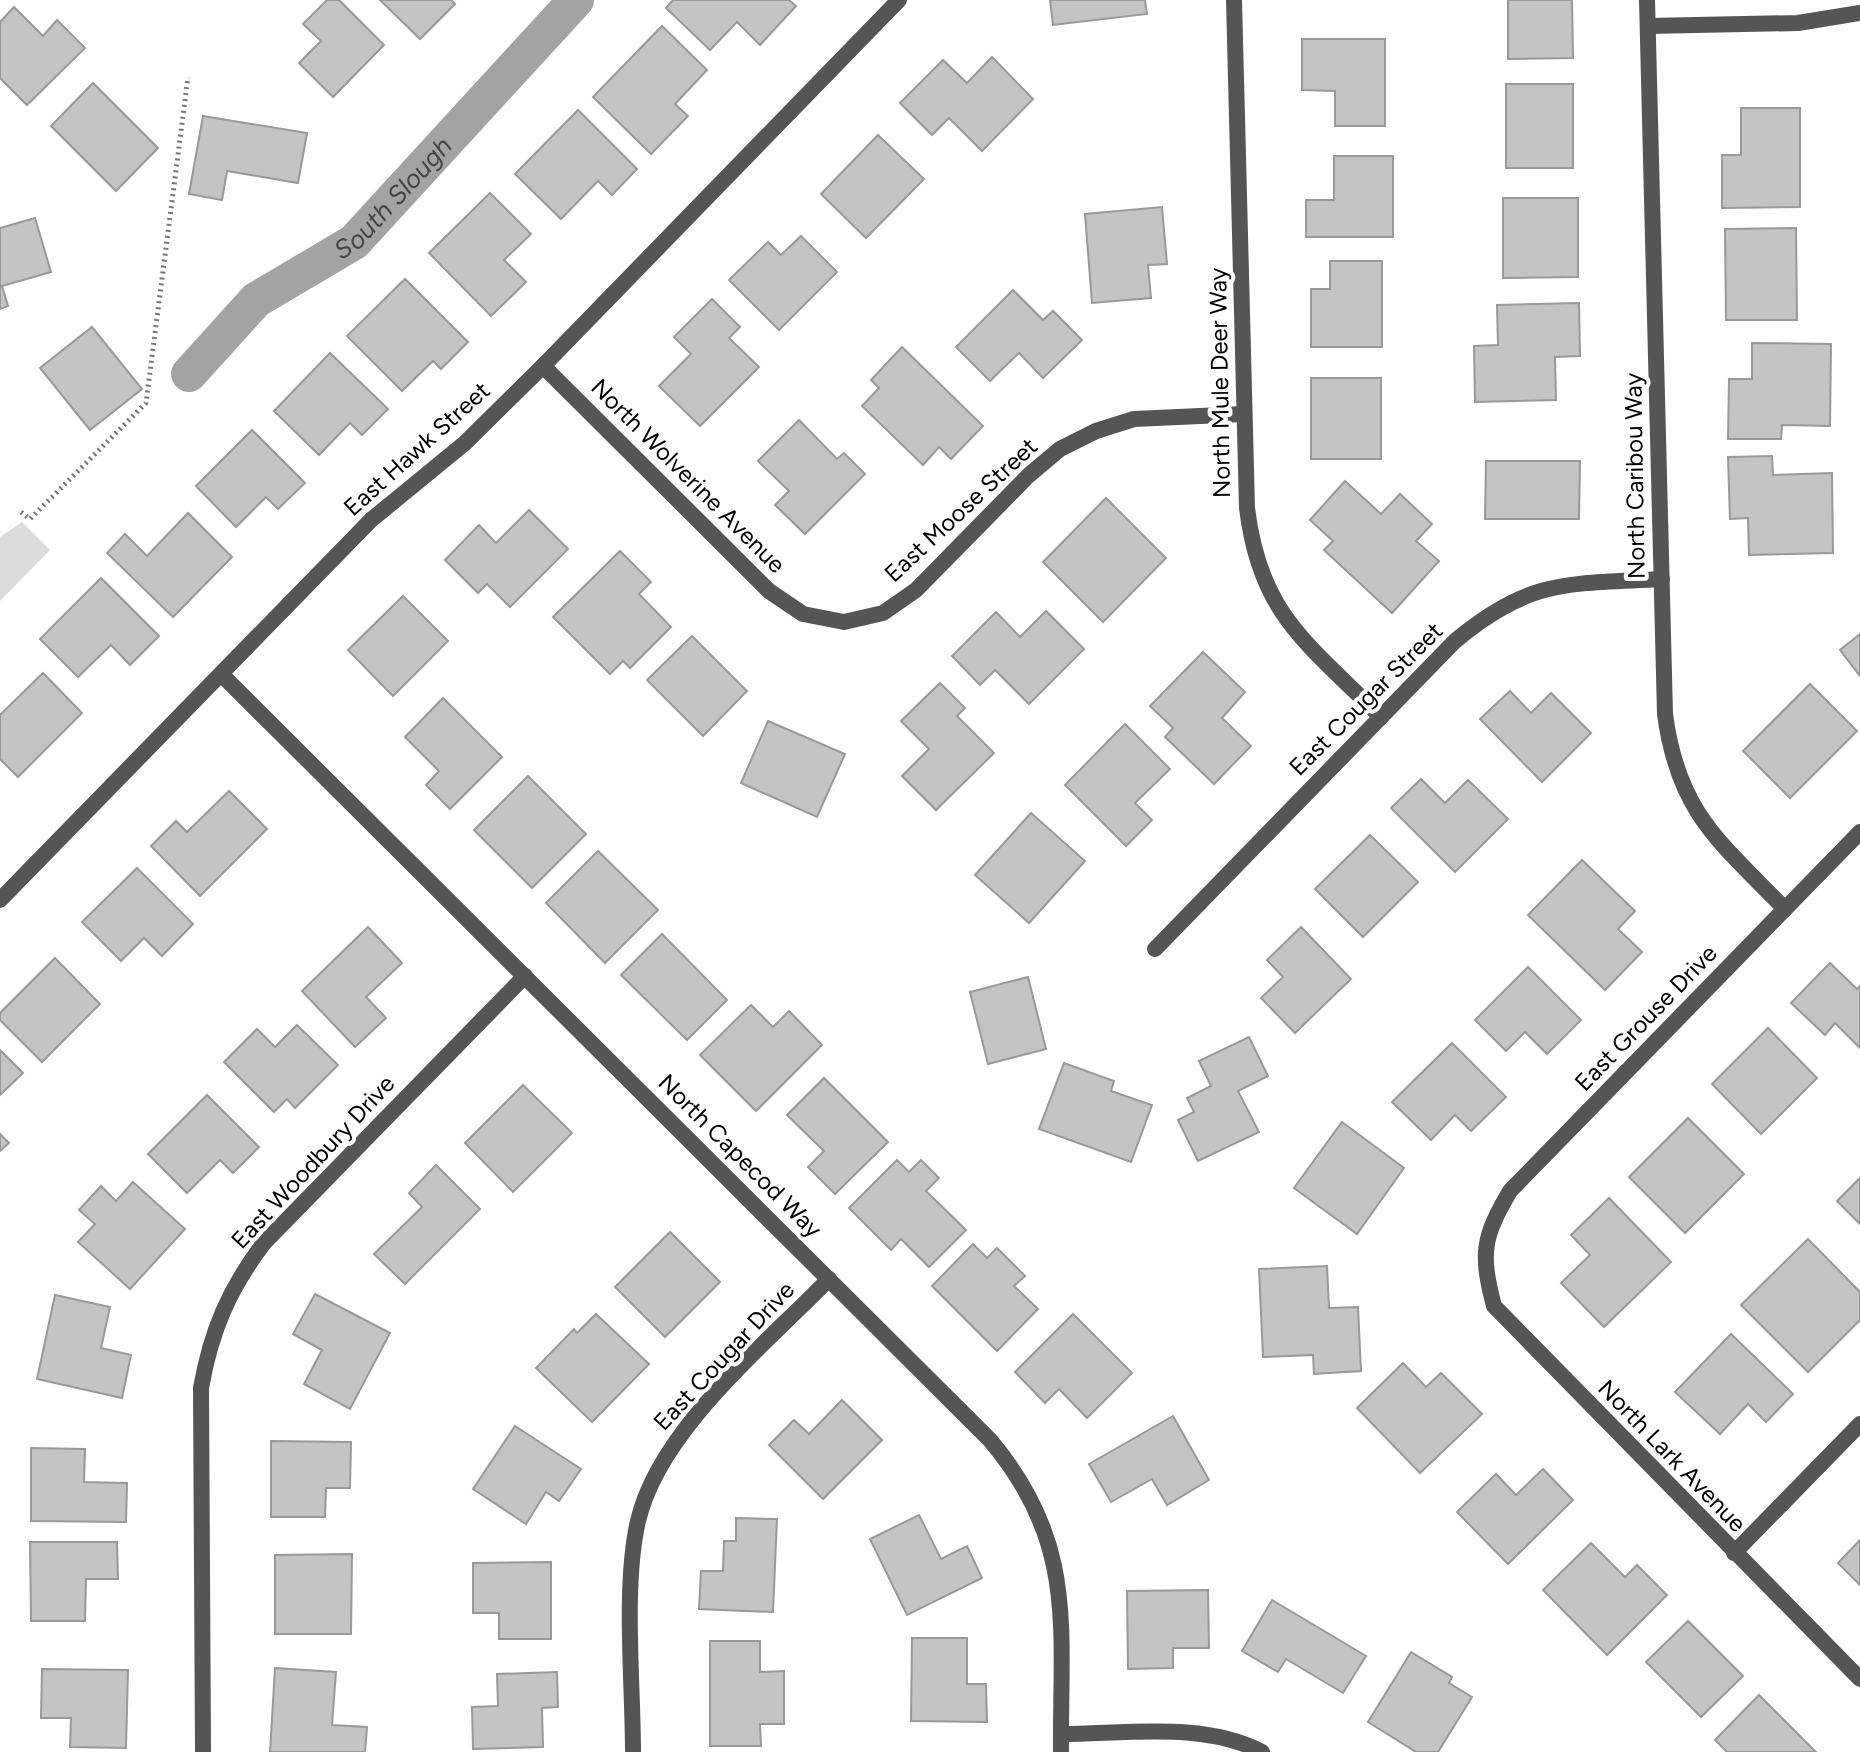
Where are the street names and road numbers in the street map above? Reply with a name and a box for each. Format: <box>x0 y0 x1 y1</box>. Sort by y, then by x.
street label: North Mule Deer Way <box>1203 267 1236 499</box>
street label: North Wolverine Avenue <box>585 372 792 579</box>
street label: North Caribou Way <box>1618 372 1651 579</box>
street label: East Hawk Street <box>338 376 496 522</box>
street label: East Moose Street <box>878 431 1043 588</box>
street label: East Cougar Street <box>1283 616 1448 781</box>
street label: East Grouse Drive <box>1569 939 1723 1097</box>
street label: North Capecod Way <box>653 1068 828 1244</box>
street label: East Woodbury Drive <box>225 1069 400 1254</box>
street label: East Cougar Drive <box>647 1275 800 1436</box>
street label: North Lark Avenue <box>1592 1373 1752 1538</box>

